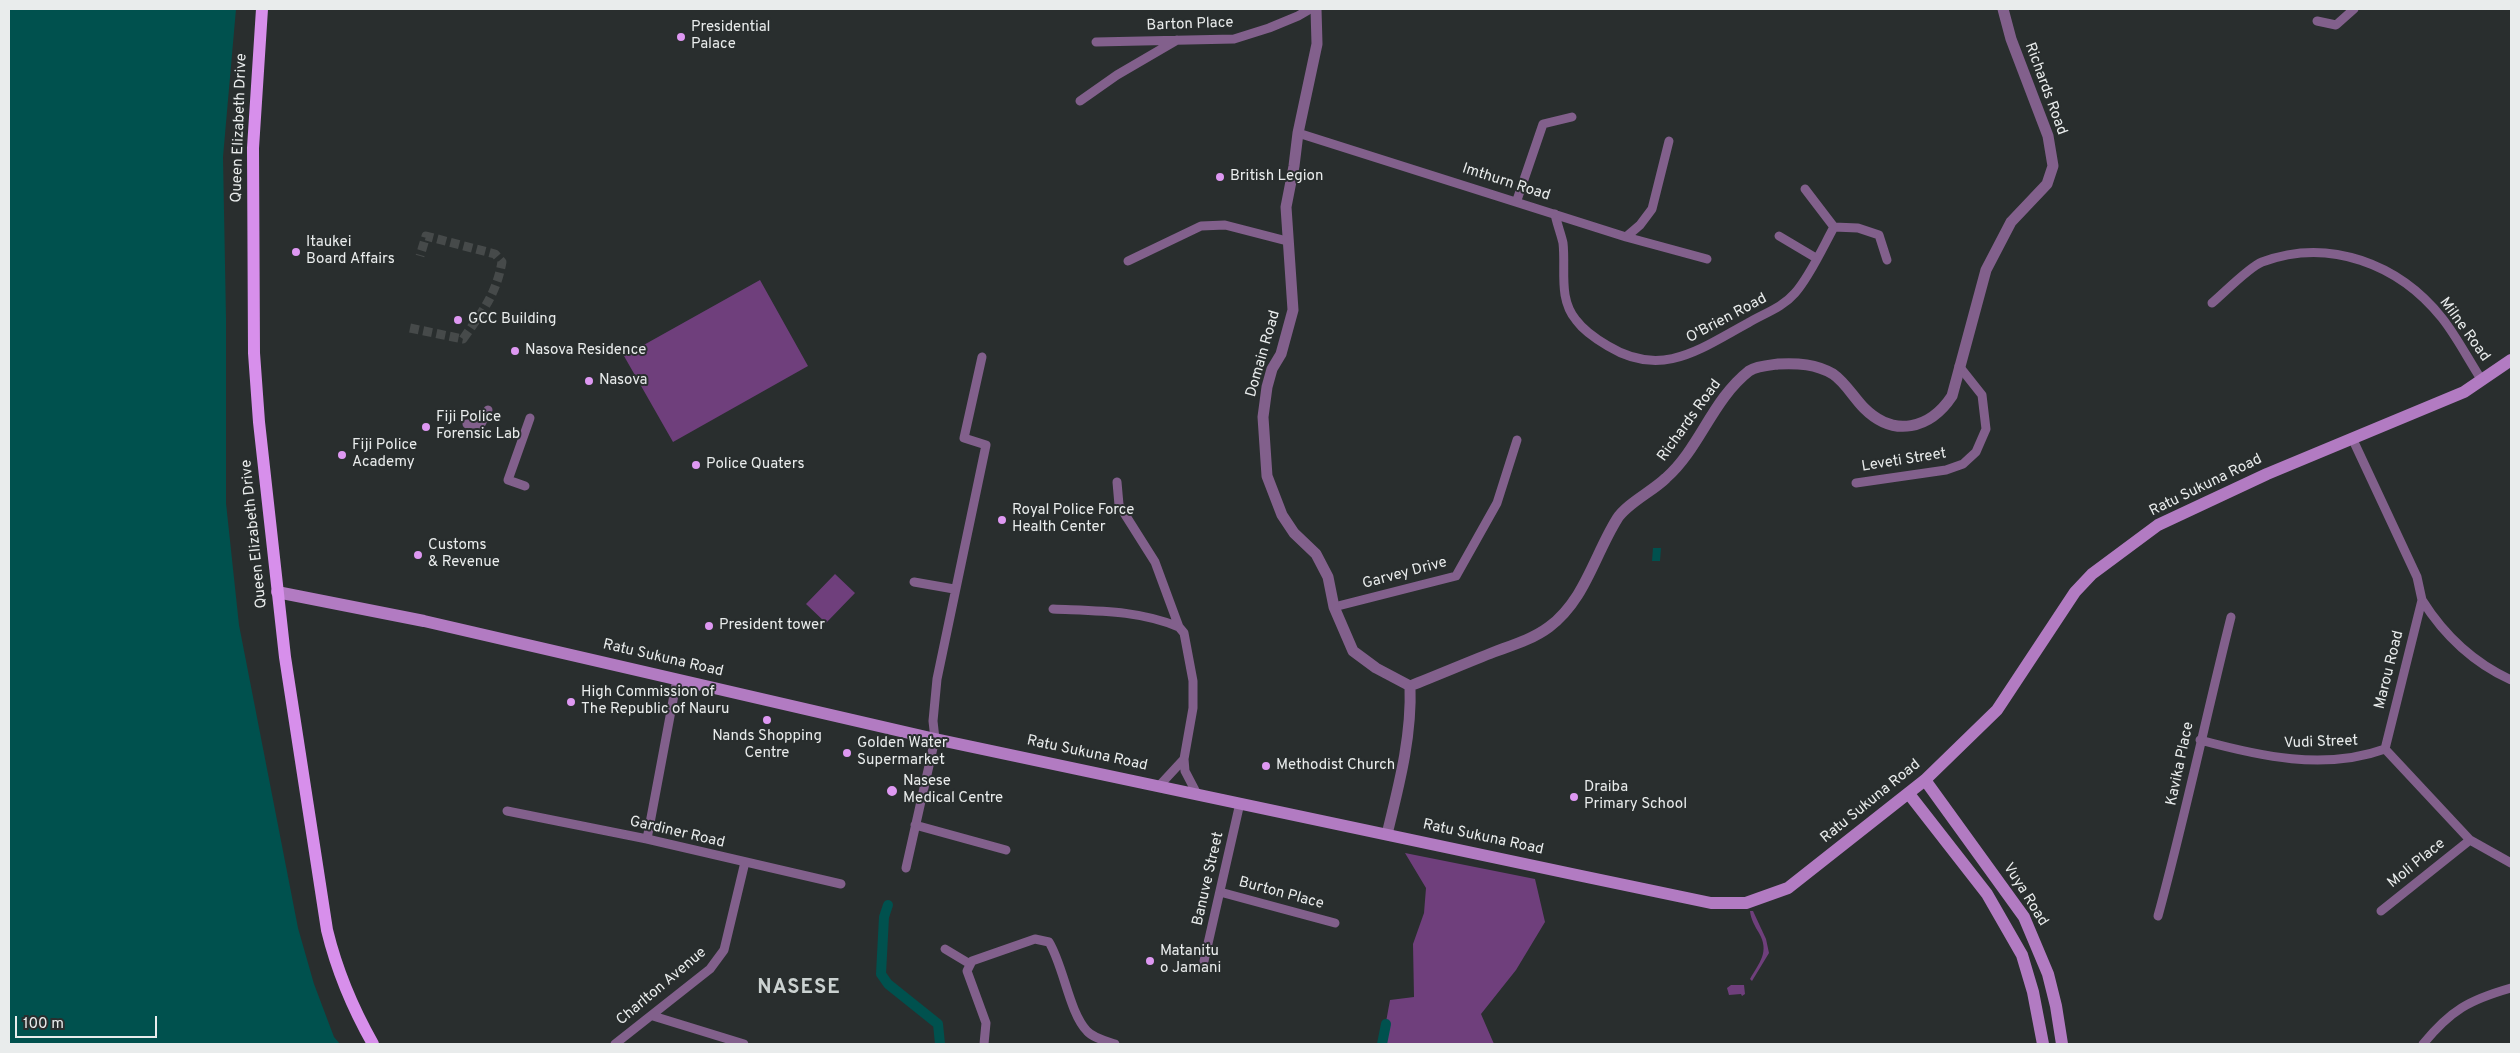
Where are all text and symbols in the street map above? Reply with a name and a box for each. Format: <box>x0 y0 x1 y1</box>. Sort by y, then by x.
street label: Barton Place <box>1146 14 1234 36</box>
place label: Presidential Palace <box>691 19 771 54</box>
marker: Presidential Palace <box>675 31 687 43</box>
street label: Richards Road <box>2020 40 2070 138</box>
street label: Queen Elizabeth Drive <box>228 53 252 203</box>
street label: Imthurn Road <box>1460 160 1552 206</box>
place label: British Legion <box>1230 168 1323 186</box>
marker: British Legion <box>1214 171 1226 183</box>
place label: Itaukei Board Affairs <box>306 234 395 269</box>
marker: Itaukei Board Affairs <box>290 246 302 258</box>
street label: O'Brien Road <box>1684 290 1770 348</box>
street label: Milne Road <box>2435 294 2493 366</box>
street label: Domain Road <box>1243 308 1285 400</box>
place label: GCC Building <box>468 311 556 329</box>
marker: GCC Building <box>452 314 464 326</box>
place label: Nasova Residence <box>525 342 646 360</box>
marker: Nasova Residence <box>509 345 521 357</box>
place label: Nasova <box>599 372 648 390</box>
marker: Nasova <box>583 375 595 387</box>
street label: Richards Road <box>1654 376 1726 466</box>
place label: Fiji Police Forensic Lab <box>436 409 520 444</box>
marker: Fiji Police Forensic Lab <box>420 421 432 433</box>
place label: Fiji Police Academy <box>352 437 417 472</box>
street label: Leveti Street <box>1860 445 1948 477</box>
marker: Fiji Police Academy <box>336 449 348 461</box>
street label: Ratu Sukuna Road <box>2147 451 2265 521</box>
place label: Police Quaters <box>706 456 804 474</box>
street label: Queen Elizabeth Drive <box>238 459 272 609</box>
marker: Police Quaters <box>690 459 702 471</box>
place label: Royal Police Force Health Center <box>1012 502 1134 537</box>
marker: Royal Police Force Health Center <box>996 514 1008 526</box>
place label: Customs & Revenue <box>428 537 500 572</box>
marker: Customs & Revenue <box>412 549 424 561</box>
street label: Garvey Drive <box>1361 554 1449 594</box>
place label: President tower <box>719 617 825 635</box>
marker: President tower <box>703 620 715 632</box>
street label: Marou Road <box>2372 629 2408 711</box>
street label: Ratu Sukuna Road <box>601 636 725 682</box>
place label: High Commission of The Republic of Nauru <box>581 684 729 719</box>
marker: High Commission of The Republic of Nauru <box>565 696 577 708</box>
marker: Nands Shopping Centre <box>761 714 773 726</box>
street label: Kavika Place <box>2163 720 2199 808</box>
place label: Nands Shopping Centre <box>712 728 822 763</box>
street label: Ratu Sukuna Road <box>1025 732 1149 776</box>
street label: Vudi Street <box>2284 733 2358 753</box>
place label: Golden Water Supermarket <box>857 735 948 770</box>
marker: Golden Water Supermarket <box>841 747 853 759</box>
street label: Ratu Sukuna Road <box>1817 756 1925 848</box>
place label: Methodist Church <box>1276 757 1395 775</box>
marker: Methodist Church <box>1260 760 1272 772</box>
place label: Nasese Medical Centre <box>903 773 1003 808</box>
place label: Draiba Primary School <box>1584 779 1687 814</box>
marker: Nasese Medical Centre <box>885 784 899 798</box>
marker: Draiba Primary School <box>1568 791 1580 803</box>
street label: Gardiner Road <box>628 813 726 853</box>
street label: Ratu Sukuna Road <box>1421 816 1545 860</box>
street label: Banuve Street <box>1189 830 1229 928</box>
street label: Moli Place <box>2385 835 2449 893</box>
street label: Vuya Road <box>1999 860 2051 930</box>
street label: Burton Place <box>1236 874 1326 914</box>
place label: Matanitu o Jamani <box>1160 943 1221 978</box>
street label: Charlton Avenue <box>613 944 711 1030</box>
marker: Matanitu o Jamani <box>1144 955 1156 967</box>
district label: NASESE <box>757 977 841 1001</box>
scale bar <box>18 1006 160 1038</box>
text: 100 m <box>23 1015 64 1034</box>

